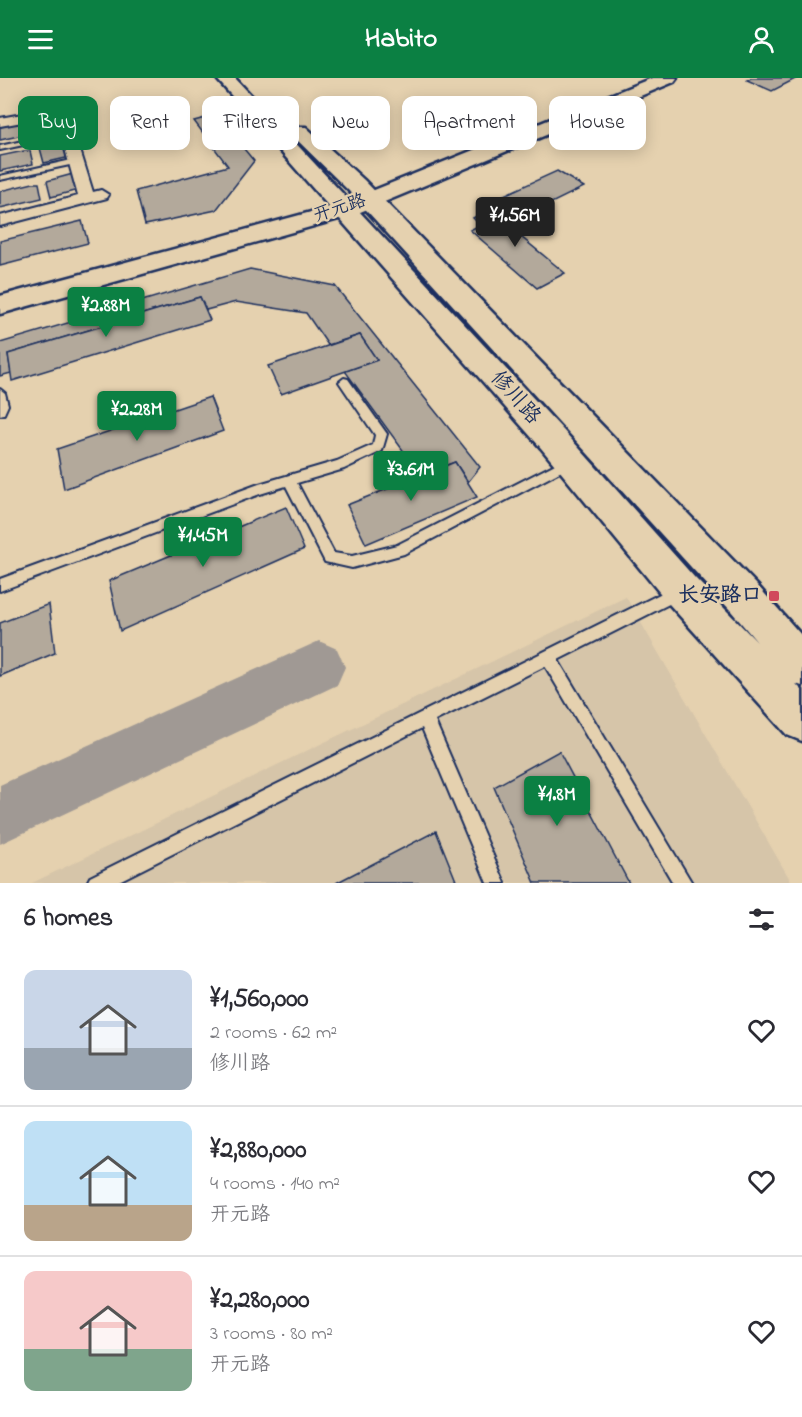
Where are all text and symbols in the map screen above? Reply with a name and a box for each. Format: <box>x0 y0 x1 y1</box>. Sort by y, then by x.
text: Habito <box>365 20 437 59</box>
icon: menu <box>24 23 57 56</box>
icon: person <box>745 23 778 56</box>
chip: Buy <box>18 96 98 150</box>
chip: Rent <box>110 96 190 150</box>
chip: Filters <box>202 96 299 150</box>
chip: New <box>311 96 390 150</box>
chip: Apartment <box>402 96 537 150</box>
chip: House <box>549 96 646 150</box>
street label: 开元路 <box>310 188 370 230</box>
pin: ¥1.56M <box>466 197 564 248</box>
text: ¥1.56M <box>490 202 540 231</box>
pin: ¥2.88M <box>57 287 155 338</box>
text: ¥2.88M <box>82 292 130 321</box>
street label: 修川路 <box>483 365 547 431</box>
pin: ¥2.28M <box>88 391 186 442</box>
text: ¥2.28M <box>111 396 163 425</box>
pin: ¥3.61M <box>362 451 460 502</box>
text: ¥3.61M <box>387 456 435 485</box>
pin: ¥1.45M <box>154 517 252 568</box>
text: ¥1.45M <box>178 522 228 551</box>
place label: 长安路口 <box>678 581 762 611</box>
marker: 长安路口 <box>767 589 781 603</box>
pin: ¥1.8M <box>515 776 599 827</box>
text: ¥1.8M <box>538 781 576 810</box>
text: 6 homes <box>24 900 113 938</box>
icon: filters <box>745 903 778 936</box>
text: ¥1,560,000 <box>210 981 309 1019</box>
icon: home <box>72 994 144 1066</box>
icon: heart <box>745 1014 778 1047</box>
text: 2 rooms · 62 m² <box>210 1019 337 1048</box>
text: 修川路 <box>210 1050 270 1079</box>
text: ¥2,880,000 <box>210 1132 306 1170</box>
icon: home <box>72 1145 144 1217</box>
icon: heart <box>745 1165 778 1198</box>
text: 4 rooms · 140 m² <box>210 1170 340 1199</box>
text: 开元路 <box>210 1201 270 1230</box>
text: ¥2,280,000 <box>210 1282 310 1320</box>
icon: home <box>72 1295 144 1367</box>
icon: heart <box>745 1315 778 1348</box>
text: 3 rooms · 80 m² <box>210 1320 333 1349</box>
text: 开元路 <box>210 1351 270 1380</box>

